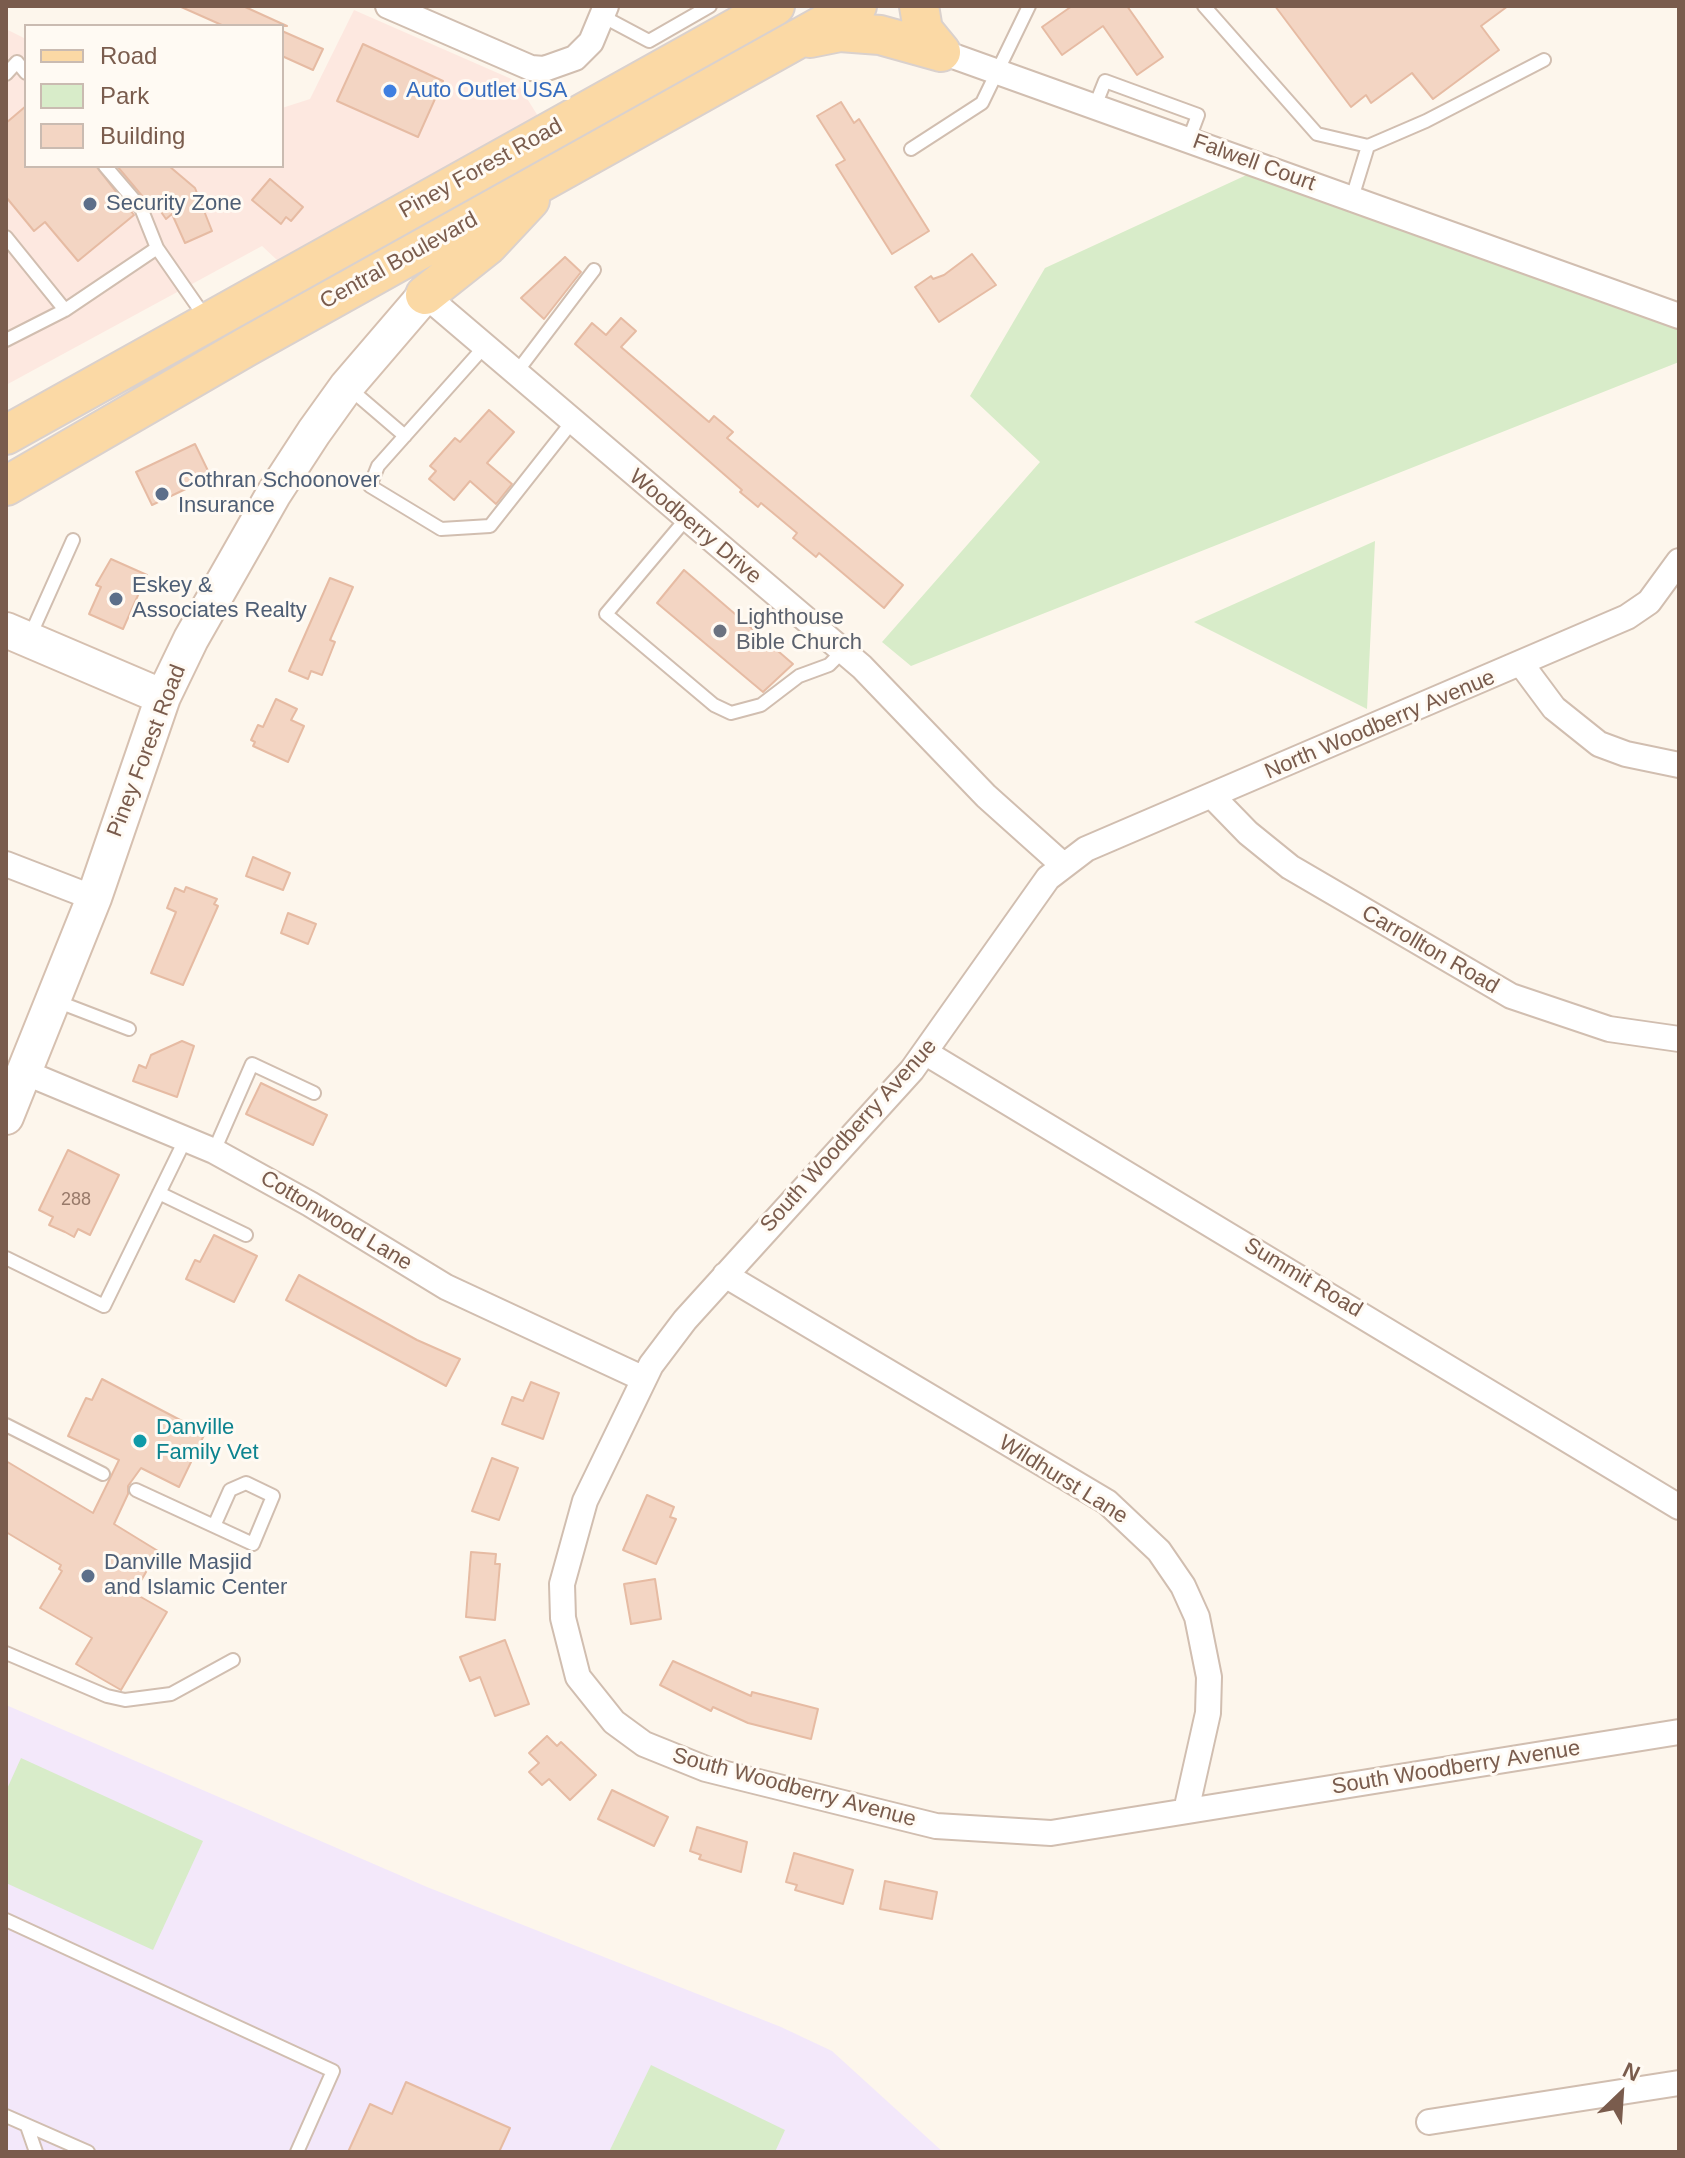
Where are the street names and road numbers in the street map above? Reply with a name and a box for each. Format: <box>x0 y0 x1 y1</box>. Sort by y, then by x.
street label: Piney Forest Road <box>395 113 567 225</box>
street label: Falwell Court <box>1189 129 1319 197</box>
street label: Central Boulevard <box>316 207 482 315</box>
street label: Woodberry Drive <box>623 464 767 590</box>
street label: Piney Forest Road <box>102 661 192 841</box>
street label: North Woodberry Avenue <box>1261 665 1499 785</box>
street label: Carrollton Road <box>1357 900 1503 1000</box>
street label: South Woodberry Avenue <box>755 1034 943 1238</box>
street label: Cottonwood Lane <box>255 1165 417 1277</box>
street label: Summit Road <box>1239 1232 1367 1324</box>
street label: Wildhurst Lane <box>994 1430 1132 1530</box>
street label: South Woodberry Avenue <box>1330 1735 1582 1801</box>
street label: South Woodberry Avenue <box>669 1743 919 1833</box>

